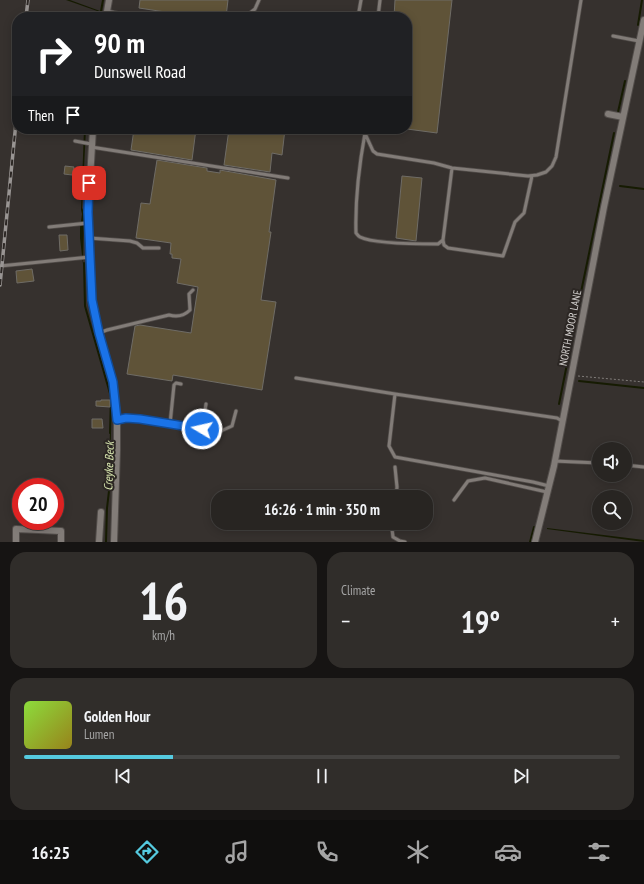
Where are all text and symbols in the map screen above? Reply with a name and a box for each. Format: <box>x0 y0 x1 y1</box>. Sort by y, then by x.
text: 90 m <box>94 24 145 61</box>
icon: right <box>28 28 80 80</box>
text: Dunswell Road <box>94 60 186 83</box>
icon: arrive <box>62 104 84 126</box>
text: Then <box>28 106 54 125</box>
pin <box>72 166 106 200</box>
icon: arrive <box>78 172 100 194</box>
street label: NORTH MOOR LANE <box>556 289 584 367</box>
position arrow <box>181 408 223 450</box>
water label: Creyke Beck <box>100 440 117 491</box>
map controls <box>592 442 632 530</box>
button: sound <box>592 442 632 482</box>
speed limit sign: 20 <box>12 478 64 530</box>
button: search <box>592 490 632 530</box>
text: 16:26 · 1 min · 350 m <box>264 500 380 519</box>
text: 16 <box>139 567 188 634</box>
text: Climate <box>341 582 375 599</box>
text: 19° <box>461 602 500 641</box>
text: − <box>341 607 350 635</box>
text: + <box>611 607 620 635</box>
text: km/h <box>152 627 175 644</box>
text: Golden Hour <box>84 707 151 726</box>
text: Lumen <box>84 726 114 743</box>
icon: previous <box>112 765 134 787</box>
icon: pause <box>311 765 333 787</box>
icon: next <box>510 765 532 787</box>
icon: directions <box>133 838 161 866</box>
icon: music <box>223 838 251 866</box>
icon: phone <box>313 838 341 866</box>
icon: climate <box>404 838 432 866</box>
icon: car <box>494 838 522 866</box>
icon: filters <box>585 838 613 866</box>
text: 16:25 <box>31 841 70 864</box>

